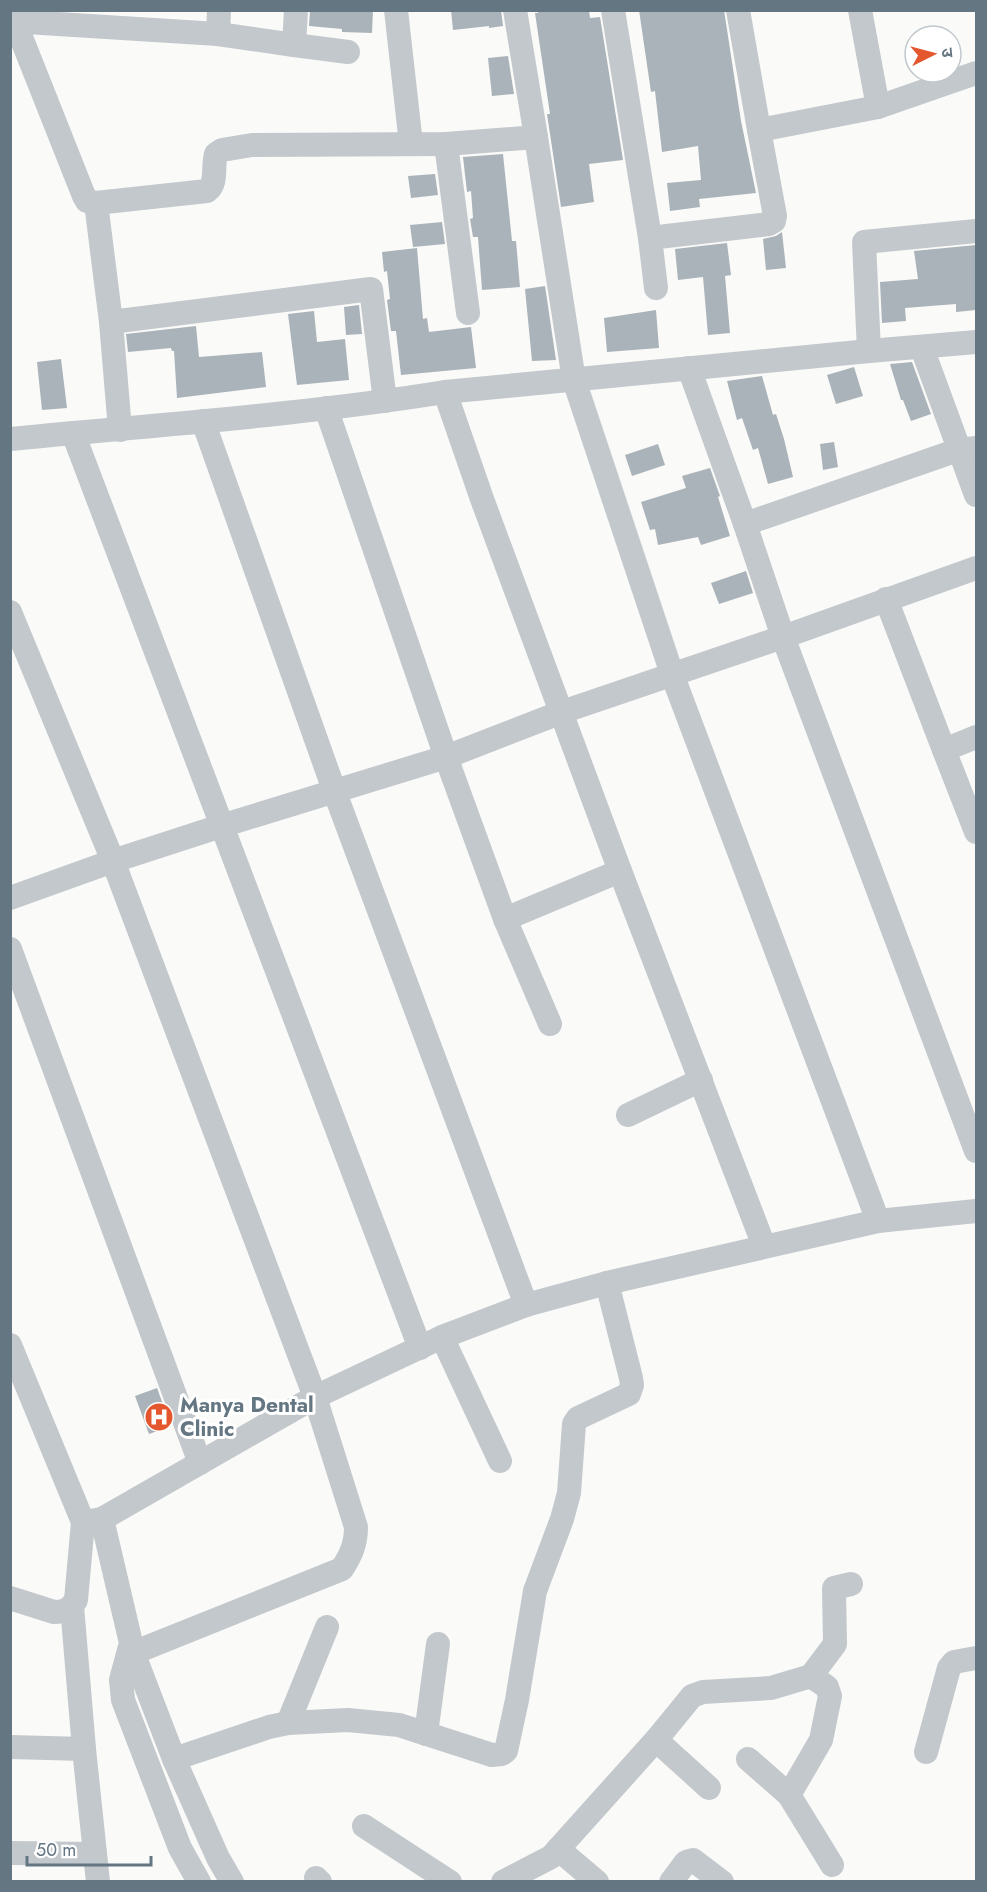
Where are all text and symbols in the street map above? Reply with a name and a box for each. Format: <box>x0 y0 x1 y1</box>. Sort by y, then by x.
north arrow <box>903 24 963 84</box>
text: उ <box>935 47 959 59</box>
place label: Manya Dental Clinic <box>180 1390 314 1444</box>
hospital icon: Manya Dental Clinic <box>143 1401 175 1433</box>
scale bar <box>27 1829 152 1867</box>
text: 50 m <box>36 1837 76 1863</box>

